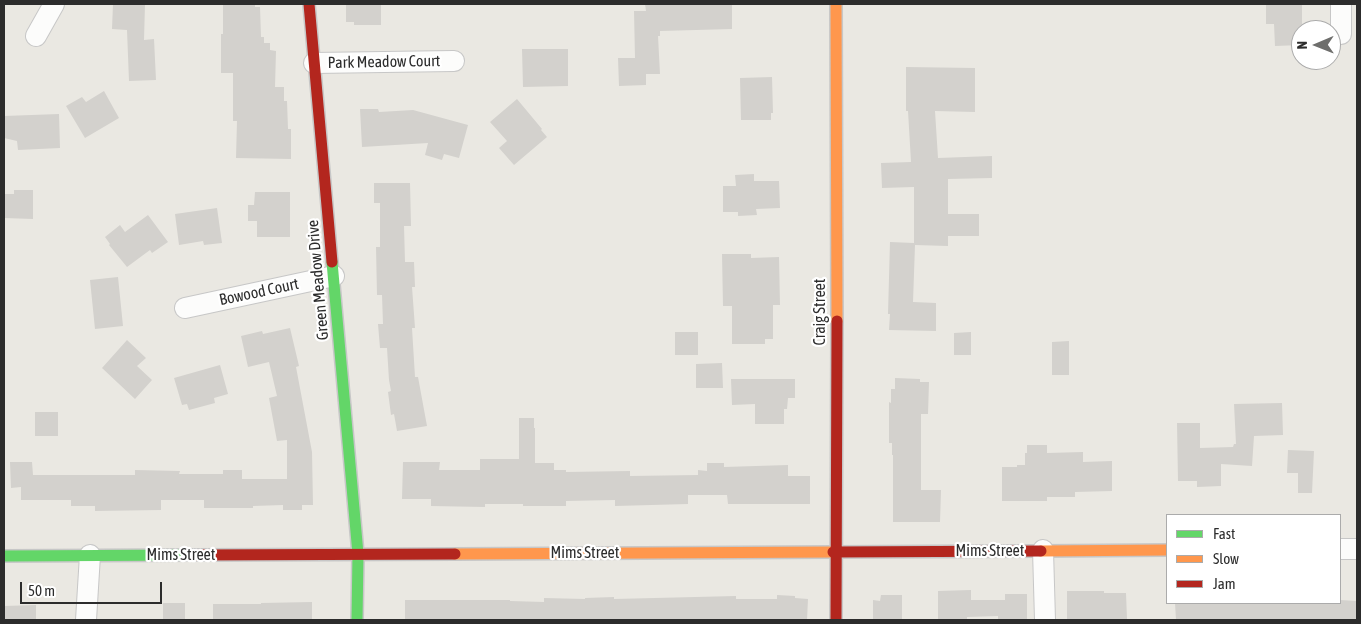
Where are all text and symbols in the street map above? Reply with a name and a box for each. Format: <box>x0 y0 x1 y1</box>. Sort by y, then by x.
north arrow <box>1291 20 1341 70</box>
text: N <box>1294 41 1310 50</box>
street label: Park Meadow Court <box>328 51 440 73</box>
street label: Green Meadow Drive <box>303 219 333 341</box>
street label: Bowood Court <box>218 274 300 310</box>
street label: Craig Street <box>810 279 830 345</box>
legend <box>1166 514 1341 604</box>
text: Fast <box>1213 525 1235 542</box>
street label: Mims Street <box>956 541 1024 561</box>
street label: Mims Street <box>551 543 619 563</box>
street label: Mims Street <box>147 545 215 565</box>
text: Slow <box>1213 550 1239 567</box>
scale bar <box>22 572 165 604</box>
text: Jam <box>1213 575 1236 592</box>
text: 50 m <box>28 582 55 599</box>

